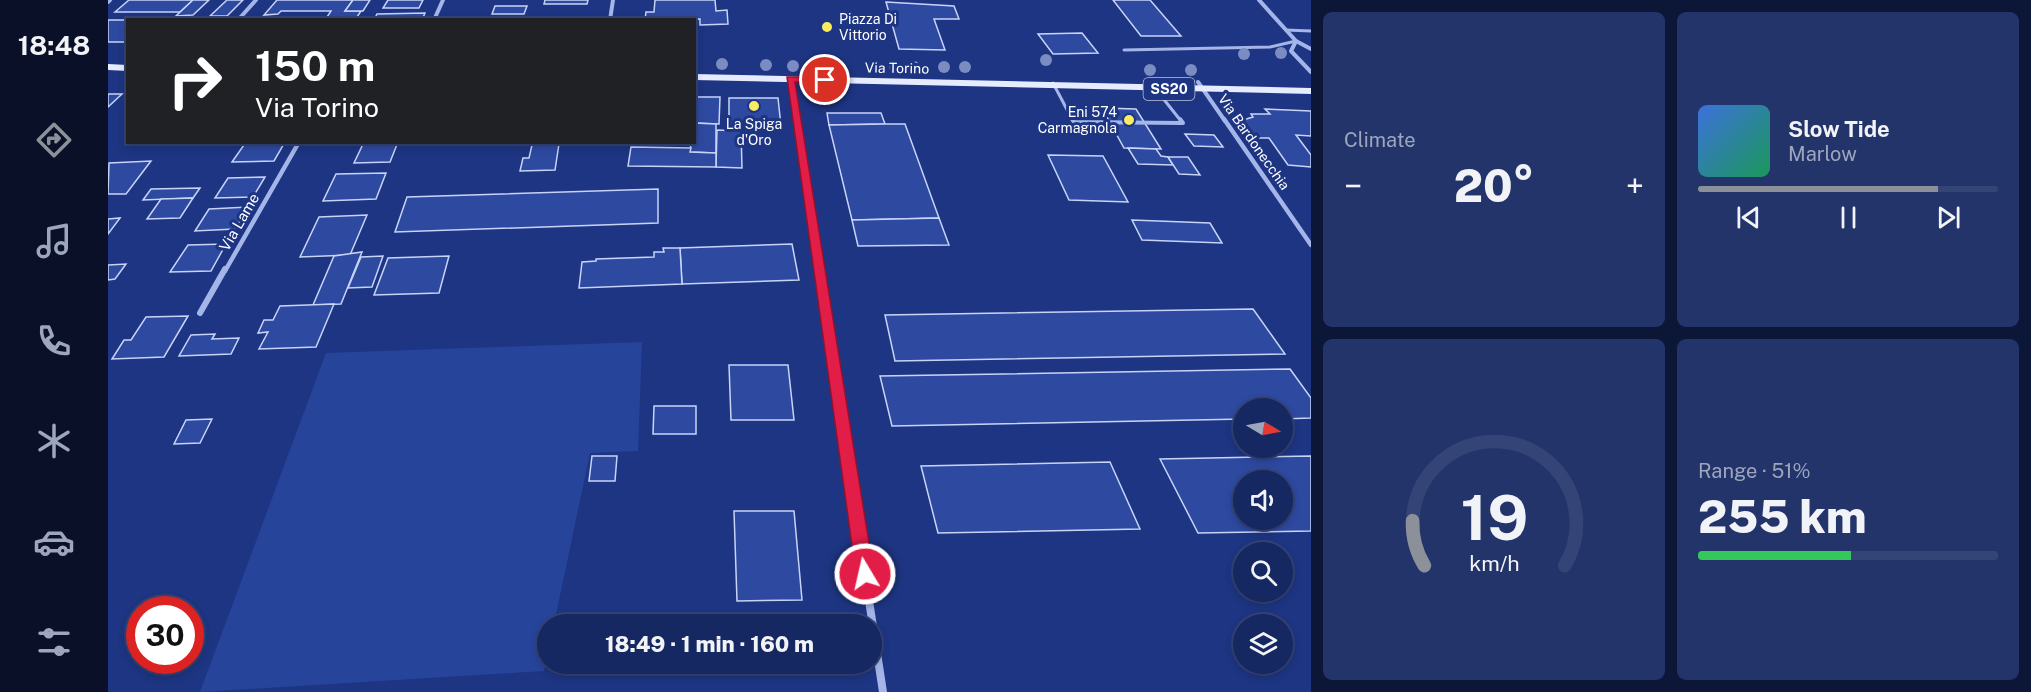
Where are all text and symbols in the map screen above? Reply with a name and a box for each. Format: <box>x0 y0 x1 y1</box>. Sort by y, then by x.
place label: Piazza Di Vittorio <box>839 11 897 43</box>
marker: Piazza Di Vittorio <box>820 20 834 34</box>
text: 18:48 <box>18 29 90 61</box>
text: 150 m <box>255 41 375 90</box>
icon: right <box>156 42 234 120</box>
pin <box>799 54 850 105</box>
street label: Via Torino <box>865 59 929 77</box>
icon: arrive <box>808 63 841 96</box>
road number: SS20 <box>1144 78 1194 100</box>
text: Via Torino <box>255 91 379 123</box>
street label: Via Bardonecchia <box>1215 91 1293 193</box>
marker: La Spiga d'Oro <box>747 99 761 113</box>
place label: Eni 574 Carmagnola <box>1038 104 1117 136</box>
marker: Eni 574 Carmagnola <box>1122 113 1136 127</box>
place label: La Spiga d'Oro <box>726 116 782 148</box>
text: Slow Tide <box>1788 116 1890 142</box>
icon: directions <box>33 119 75 161</box>
text: Climate <box>1344 128 1416 152</box>
text: Marlow <box>1788 142 1857 166</box>
text: 20° <box>1454 159 1534 212</box>
text: − <box>1344 167 1362 205</box>
text: + <box>1626 167 1644 205</box>
street label: Via Lame <box>216 190 262 254</box>
icon: previous <box>1732 201 1765 234</box>
icon: pause <box>1832 201 1865 234</box>
icon: next <box>1932 201 1965 234</box>
icon: music <box>33 220 75 262</box>
icon: phone <box>33 320 75 362</box>
north arrow <box>1233 398 1293 458</box>
map controls <box>1233 398 1293 674</box>
icon: climate <box>33 420 75 462</box>
text: Range · 51% <box>1698 459 1810 483</box>
button: sound <box>1233 470 1293 530</box>
text: 19 <box>1460 481 1528 554</box>
text: 255 km <box>1698 490 1867 543</box>
icon: car <box>33 521 75 563</box>
position arrow <box>833 542 897 606</box>
button: search <box>1233 542 1293 602</box>
text: km/h <box>1469 552 1519 577</box>
speed limit sign: 30 <box>126 596 204 674</box>
button: layers <box>1233 614 1293 674</box>
icon: filters <box>33 621 75 663</box>
text: 18:49 · 1 min · 160 m <box>605 631 814 657</box>

